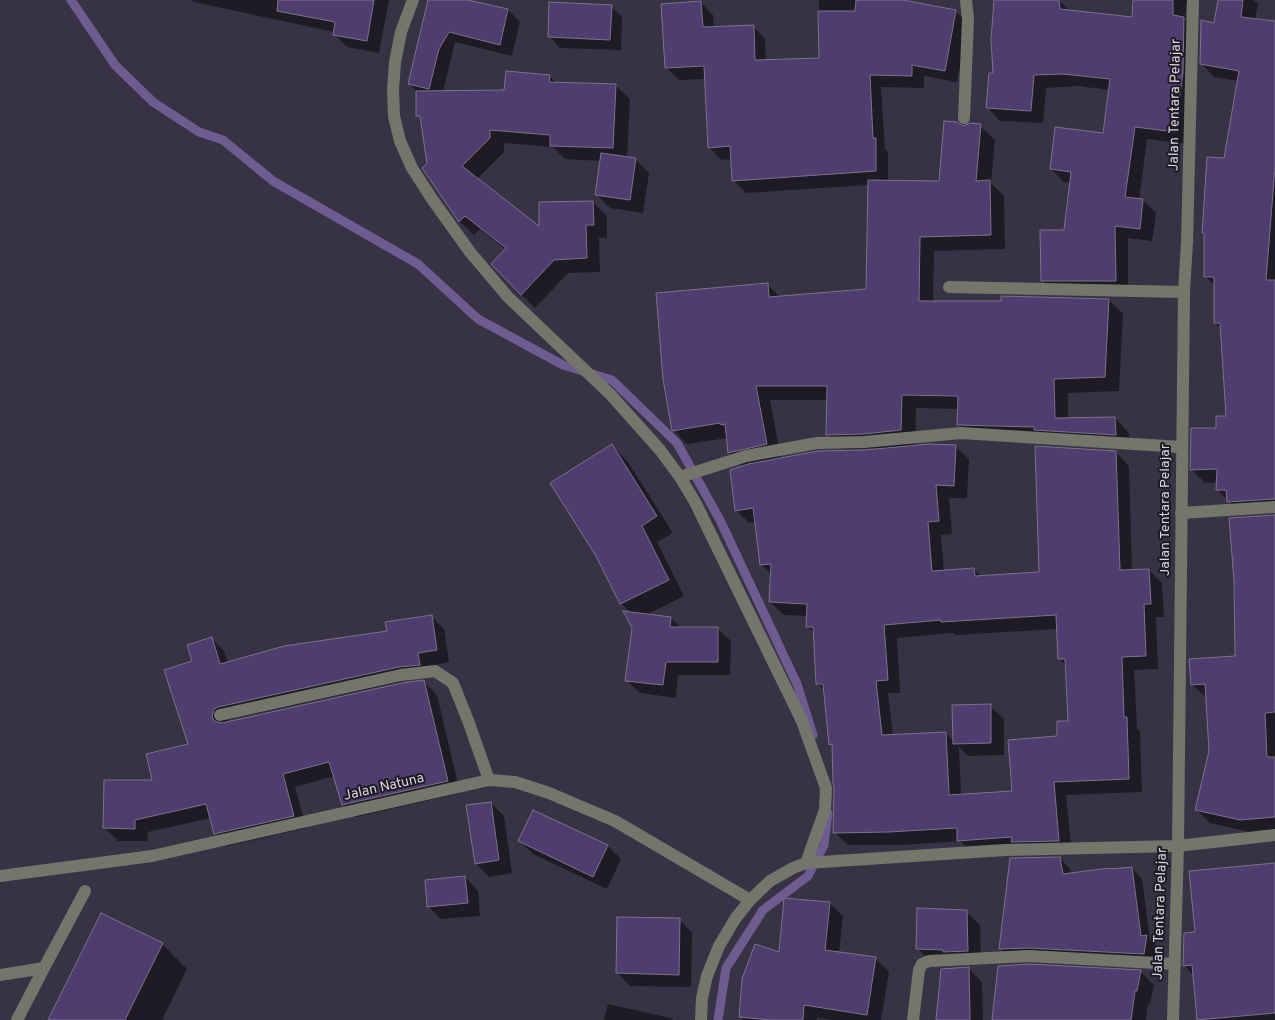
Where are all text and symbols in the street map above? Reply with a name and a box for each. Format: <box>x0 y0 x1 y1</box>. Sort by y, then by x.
street label: Jalan Tentara Pelajar <box>1166 39 1186 171</box>
street label: Jalan Tentara Pelajar <box>1158 444 1174 576</box>
street label: Jalan Natuna <box>342 771 426 805</box>
street label: Jalan Tentara Pelajar <box>1150 847 1172 981</box>

